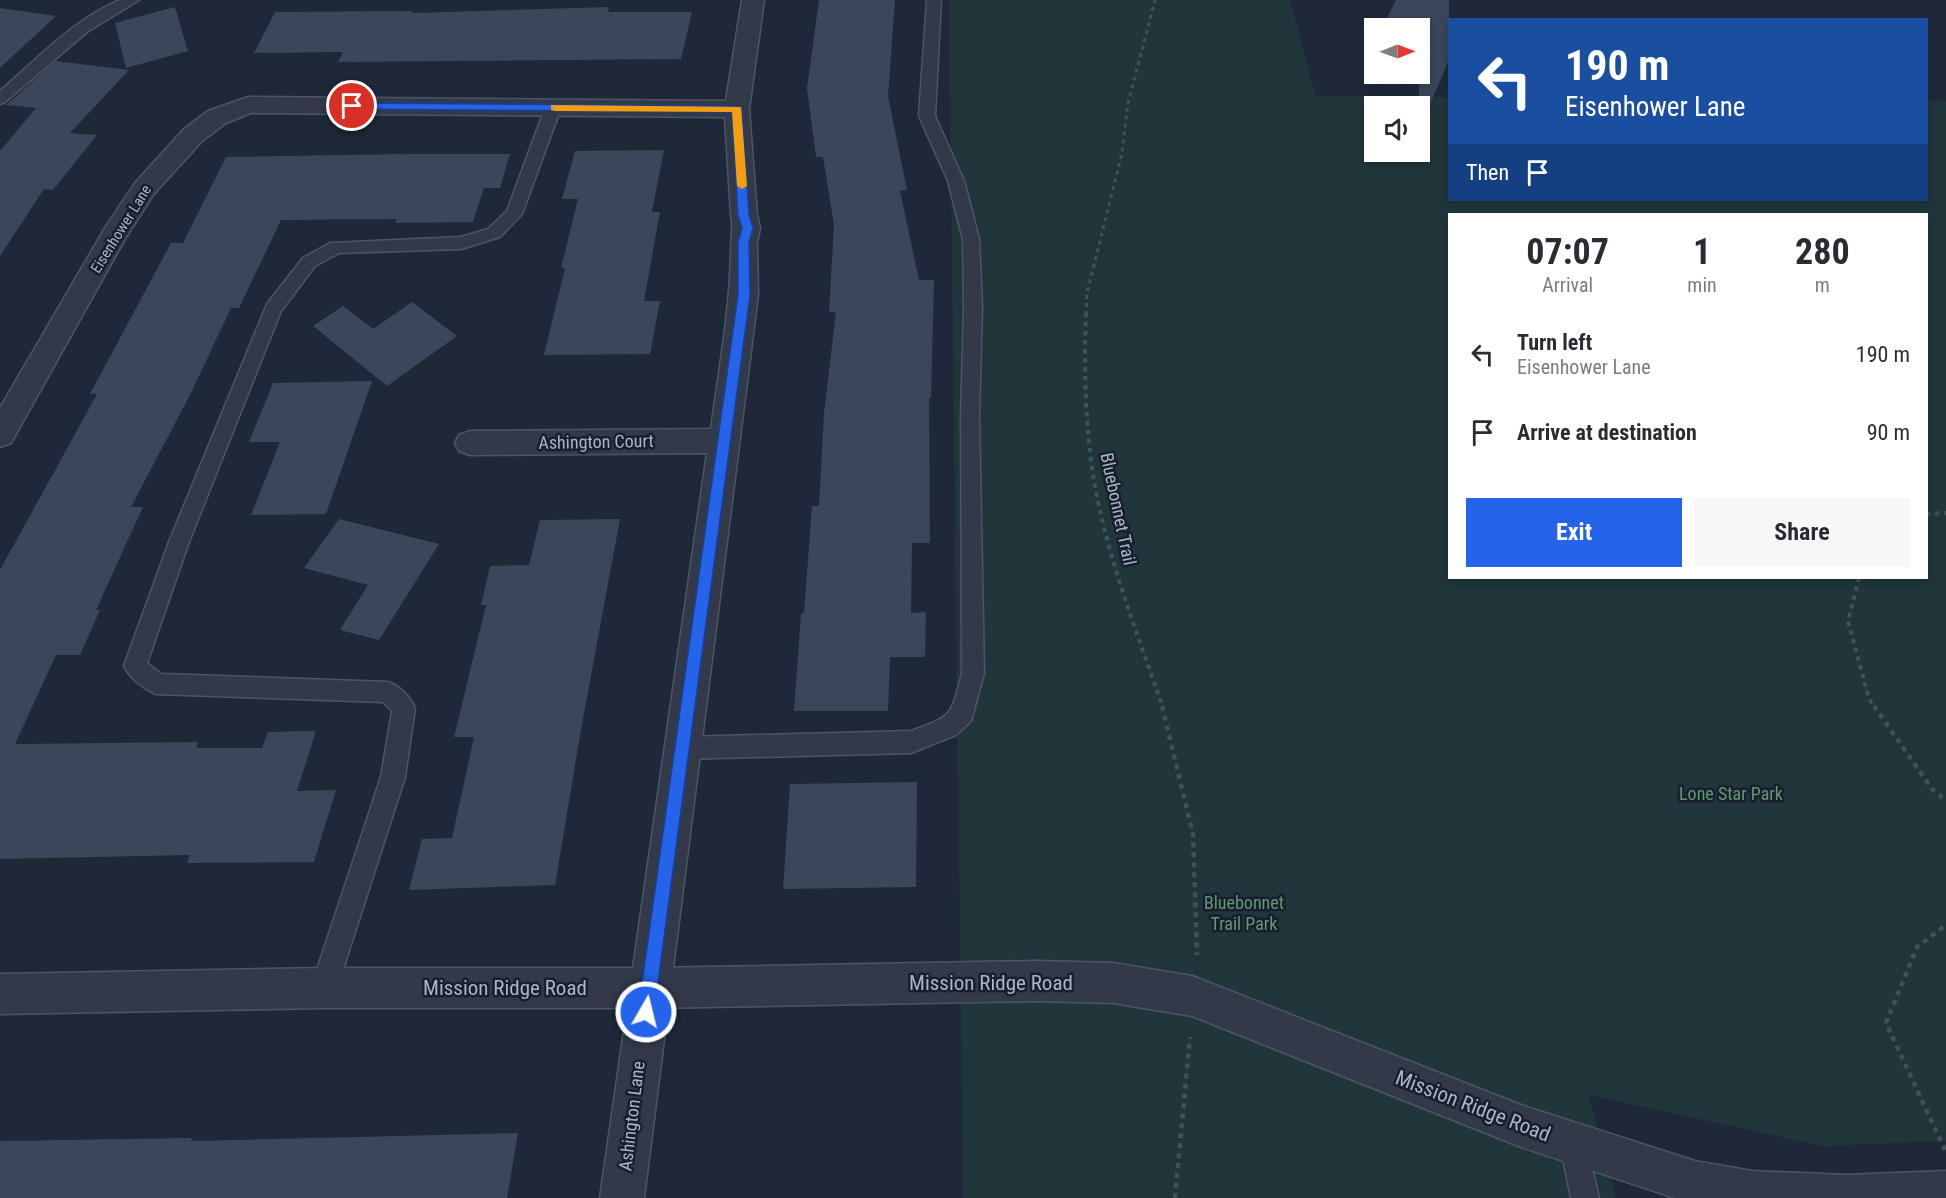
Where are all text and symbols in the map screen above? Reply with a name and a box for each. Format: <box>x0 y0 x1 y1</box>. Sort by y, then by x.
north arrow <box>1364 18 1430 84</box>
map controls <box>1364 18 1430 162</box>
text: 190 m <box>1565 41 1670 90</box>
icon: left <box>1466 42 1544 120</box>
pin <box>326 80 377 131</box>
icon: arrive <box>335 89 368 122</box>
text: Eisenhower Lane <box>1565 91 1745 123</box>
button: sound <box>1364 96 1430 162</box>
icon: arrive <box>1521 156 1554 189</box>
text: Then <box>1466 160 1509 185</box>
street label: Eisenhower Lane <box>87 182 155 276</box>
text: 07:07 <box>1526 231 1609 273</box>
text: 1 <box>1693 231 1711 273</box>
text: 280 <box>1795 231 1850 273</box>
text: Arrival <box>1542 273 1593 297</box>
text: min <box>1687 273 1717 297</box>
text: m <box>1815 273 1830 297</box>
text: Turn left <box>1517 330 1592 355</box>
icon: left <box>1466 338 1499 371</box>
text: 190 m <box>1856 342 1910 367</box>
text: Eisenhower Lane <box>1517 355 1651 379</box>
icon: arrive <box>1466 416 1499 449</box>
text: Arrive at destination <box>1517 420 1697 445</box>
text: 90 m <box>1867 420 1910 445</box>
street label: Ashington Court <box>538 430 654 453</box>
street label: Bluebonnet Trail <box>1096 451 1141 567</box>
button: Exit <box>1466 498 1682 567</box>
button: Share <box>1694 498 1910 567</box>
park label: Lone Star Park <box>1679 783 1783 804</box>
park label: Bluebonnet Trail Park <box>1204 892 1284 934</box>
street label: Mission Ridge Road <box>909 971 1073 995</box>
street label: Mission Ridge Road <box>423 976 587 1000</box>
position arrow <box>614 980 678 1044</box>
street label: Ashington Lane <box>614 1060 649 1172</box>
street label: Mission Ridge Road <box>1392 1065 1554 1147</box>

